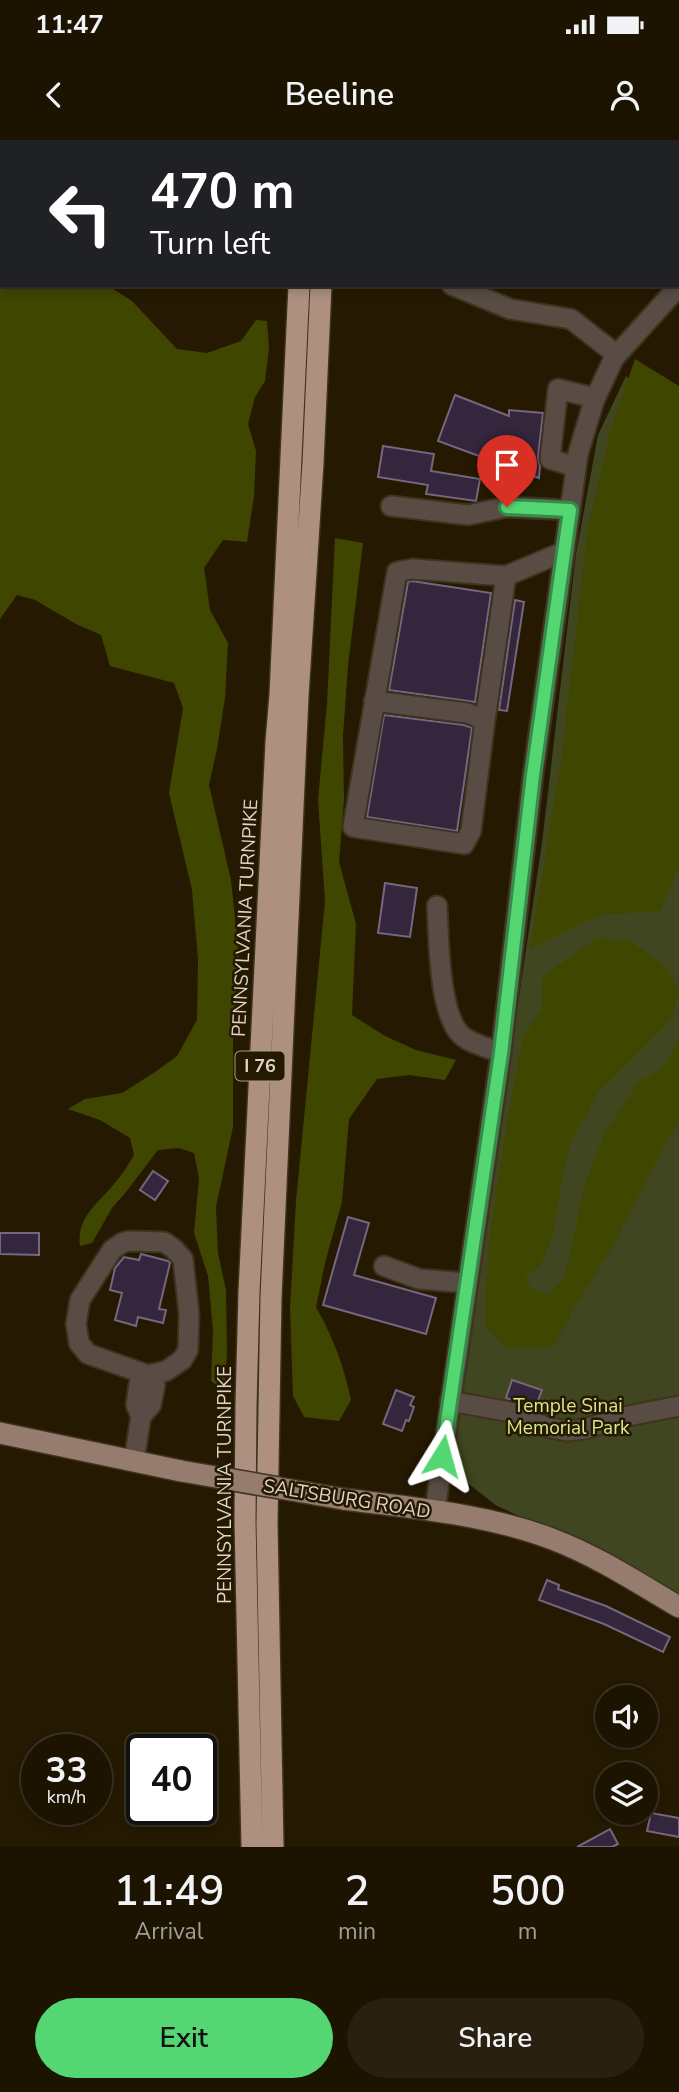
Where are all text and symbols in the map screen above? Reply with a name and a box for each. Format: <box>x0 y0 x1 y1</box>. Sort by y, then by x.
text: 11:47 <box>35 7 104 42</box>
text: Beeline <box>285 73 394 116</box>
icon: back <box>35 76 73 114</box>
icon: person <box>606 76 644 114</box>
text: 470 m <box>150 158 294 225</box>
icon: left <box>35 168 126 259</box>
text: Turn left <box>150 222 270 265</box>
pin <box>477 435 537 507</box>
icon: arrive <box>488 446 526 484</box>
street label: PENNSYLVANIA TURNPIKE <box>226 798 264 1038</box>
road number: I 76 <box>236 1051 284 1080</box>
street label: PENNSYLVANIA TURNPIKE <box>212 1366 238 1604</box>
park label: Temple Sinai Memorial Park <box>507 1393 630 1441</box>
position arrow <box>405 1419 479 1493</box>
street label: SALTSBURG ROAD <box>261 1473 432 1525</box>
map controls <box>595 1685 658 1825</box>
button: sound <box>595 1685 658 1748</box>
speed limit sign: 40 <box>126 1734 217 1825</box>
text: 33 <box>45 1747 88 1794</box>
button: layers <box>595 1762 658 1825</box>
text: km/h <box>47 1785 86 1809</box>
text: 11:49 <box>114 1863 224 1920</box>
text: 2 <box>344 1863 370 1920</box>
text: 500 <box>490 1863 565 1920</box>
text: Arrival <box>134 1916 204 1947</box>
text: min <box>338 1916 376 1947</box>
text: m <box>518 1916 537 1947</box>
button: Exit <box>35 1998 333 2078</box>
button: Share <box>347 1998 644 2078</box>

